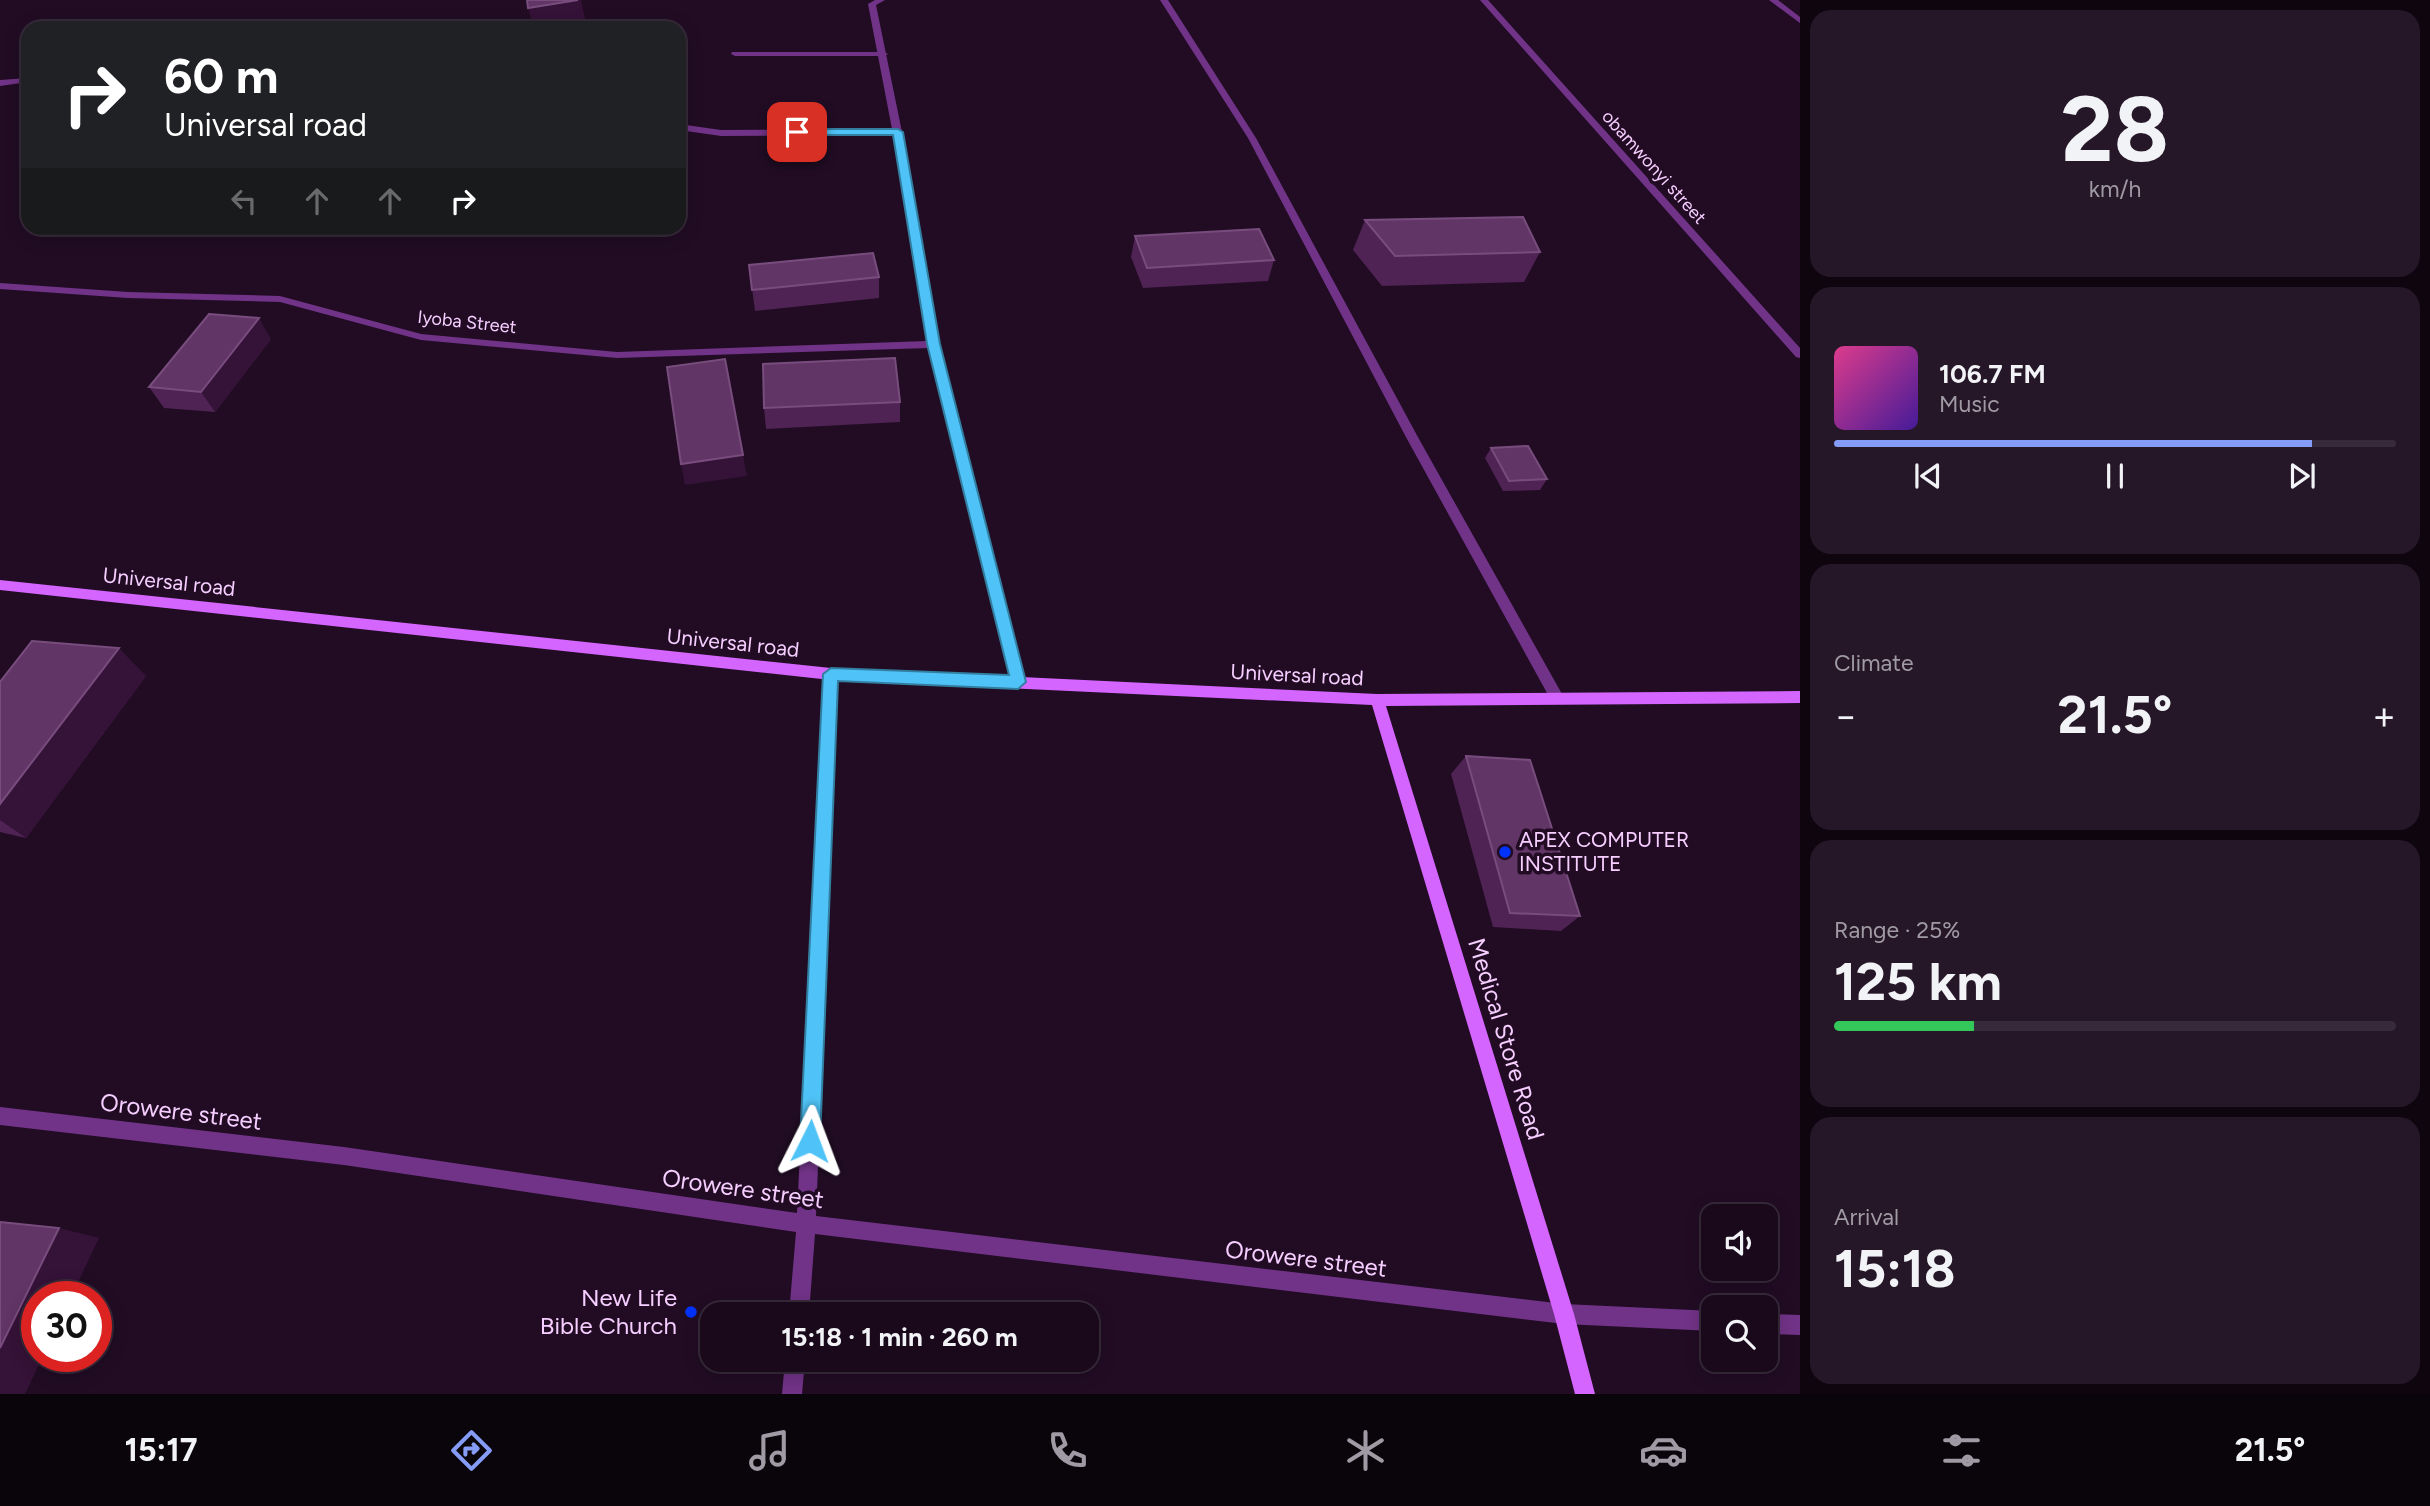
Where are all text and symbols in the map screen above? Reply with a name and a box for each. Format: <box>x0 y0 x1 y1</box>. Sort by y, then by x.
text: 60 m <box>164 46 279 105</box>
icon: right <box>49 49 140 140</box>
text: 28 <box>2061 75 2169 184</box>
pin <box>767 102 827 162</box>
text: Universal road <box>164 106 367 144</box>
street label: obamwonyi street <box>1597 106 1711 229</box>
icon: arrive <box>778 113 816 151</box>
text: km/h <box>2089 175 2141 203</box>
icon: left <box>225 182 263 220</box>
icon: ahead <box>298 182 336 220</box>
icon: ahead <box>371 182 409 220</box>
icon: right <box>444 182 482 220</box>
street label: Iyoba Street <box>417 306 518 338</box>
text: 106.7 FM <box>1939 358 2046 390</box>
text: Music <box>1939 390 2000 418</box>
icon: previous <box>1909 457 1947 495</box>
icon: pause <box>2096 457 2134 495</box>
icon: next <box>2283 457 2321 495</box>
street label: Universal road <box>101 562 237 601</box>
street label: Universal road <box>665 623 801 662</box>
text: Climate <box>1834 649 1913 677</box>
street label: Universal road <box>1230 659 1364 690</box>
text: 21.5° <box>2058 684 2172 746</box>
text: − <box>1834 693 1858 739</box>
text: + <box>2372 693 2396 739</box>
place label: APEX COMPUTER INSTITUTE <box>1519 827 1689 876</box>
marker: APEX COMPUTER INSTITUTE <box>1497 844 1513 860</box>
text: Range · 25% <box>1834 916 1960 944</box>
street label: Medical Store Road <box>1462 934 1551 1143</box>
text: 125 km <box>1834 951 2002 1013</box>
street label: Orowere street <box>99 1087 264 1136</box>
position arrow <box>773 1104 847 1178</box>
street label: Orowere street <box>660 1163 826 1214</box>
text: Arrival <box>1834 1203 1899 1231</box>
map controls <box>1701 1204 1778 1372</box>
button: sound <box>1701 1204 1778 1281</box>
street label: Orowere street <box>1224 1234 1389 1283</box>
text: 15:18 <box>1834 1238 1956 1300</box>
speed limit sign: 30 <box>21 1281 112 1372</box>
place label: New Life Bible Church <box>540 1283 677 1340</box>
button: search <box>1701 1295 1778 1372</box>
marker: New Life Bible Church <box>683 1304 699 1320</box>
text: 15:18 · 1 min · 260 m <box>781 1321 1018 1353</box>
icon: directions <box>447 1426 496 1475</box>
icon: music <box>745 1426 794 1475</box>
icon: phone <box>1043 1426 1092 1475</box>
icon: climate <box>1341 1426 1390 1475</box>
icon: car <box>1639 1426 1688 1475</box>
icon: filters <box>1937 1426 1986 1475</box>
text: 15:17 <box>125 1431 198 1469</box>
text: 21.5° <box>2235 1431 2305 1469</box>

